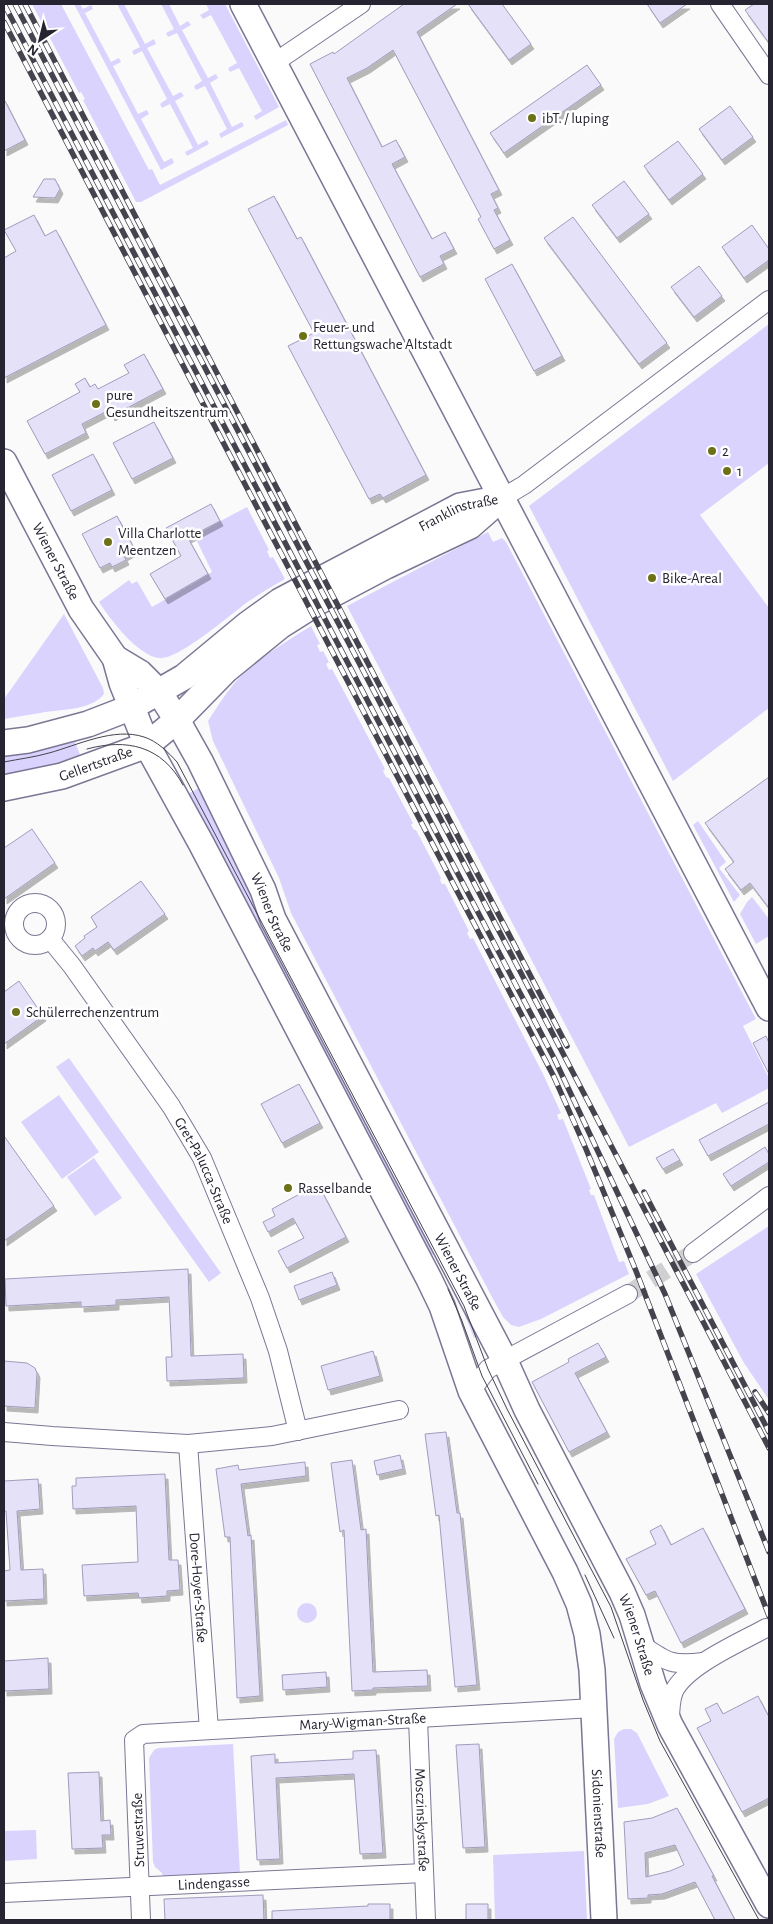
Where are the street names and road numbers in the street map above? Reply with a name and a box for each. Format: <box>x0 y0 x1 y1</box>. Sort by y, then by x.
street label: Franklinstraße <box>416 492 500 534</box>
street label: Wiener Straße <box>29 520 82 603</box>
street label: Gellertstraße <box>57 744 135 784</box>
street label: Wiener Straße <box>248 871 296 954</box>
street label: Gret-Palucca-Straße <box>171 1115 235 1226</box>
street label: Wiener Straße <box>431 1231 484 1313</box>
street label: Dore-Hoyer-Straße <box>187 1532 210 1644</box>
street label: Wiener Straße <box>616 1592 657 1677</box>
street label: Mary-Wigman-Straße <box>299 1711 427 1733</box>
street label: Mosczinskystraße <box>412 1768 431 1872</box>
street label: Sidonienstraße <box>589 1769 608 1858</box>
street label: Struvestraße <box>130 1792 147 1867</box>
street label: Lindengasse <box>177 1874 250 1893</box>

